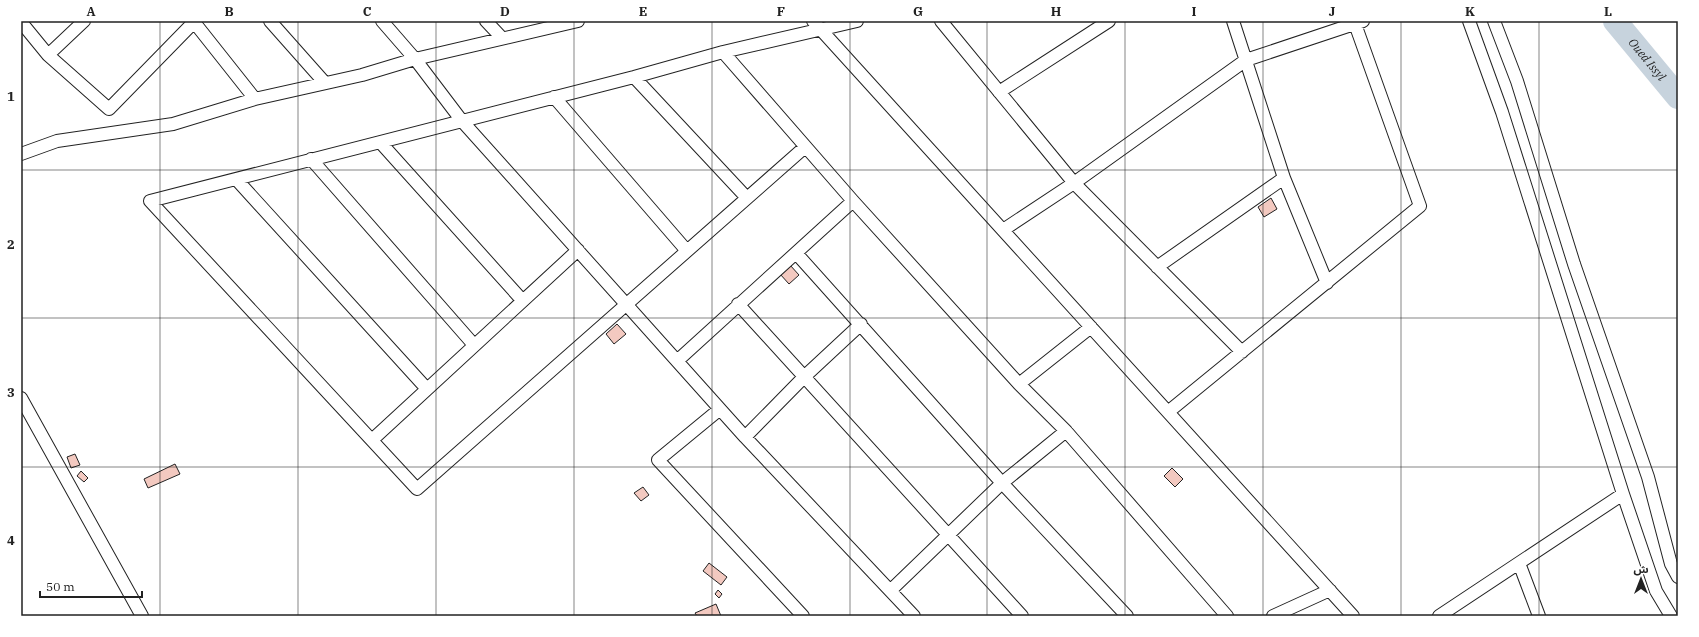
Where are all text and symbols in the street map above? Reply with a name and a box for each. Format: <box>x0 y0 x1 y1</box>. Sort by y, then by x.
text: A <box>86 3 96 20</box>
text: B <box>224 3 234 20</box>
text: C <box>363 3 372 20</box>
text: D <box>500 3 510 20</box>
text: E <box>639 3 647 20</box>
text: F <box>777 3 785 20</box>
text: G <box>913 3 923 20</box>
text: H <box>1051 3 1062 20</box>
text: I <box>1192 3 1197 20</box>
text: J <box>1329 3 1336 20</box>
text: K <box>1465 3 1475 20</box>
text: L <box>1604 3 1612 20</box>
water label: Oued Issyl <box>1625 35 1670 84</box>
text: 1 <box>7 88 15 105</box>
text: 2 <box>7 236 15 253</box>
text: 3 <box>7 384 15 401</box>
text: 4 <box>7 532 15 549</box>
north arrow <box>1621 559 1661 599</box>
text: ش <box>1633 562 1649 576</box>
scale bar <box>40 573 142 599</box>
text: 50 m <box>46 579 75 594</box>

